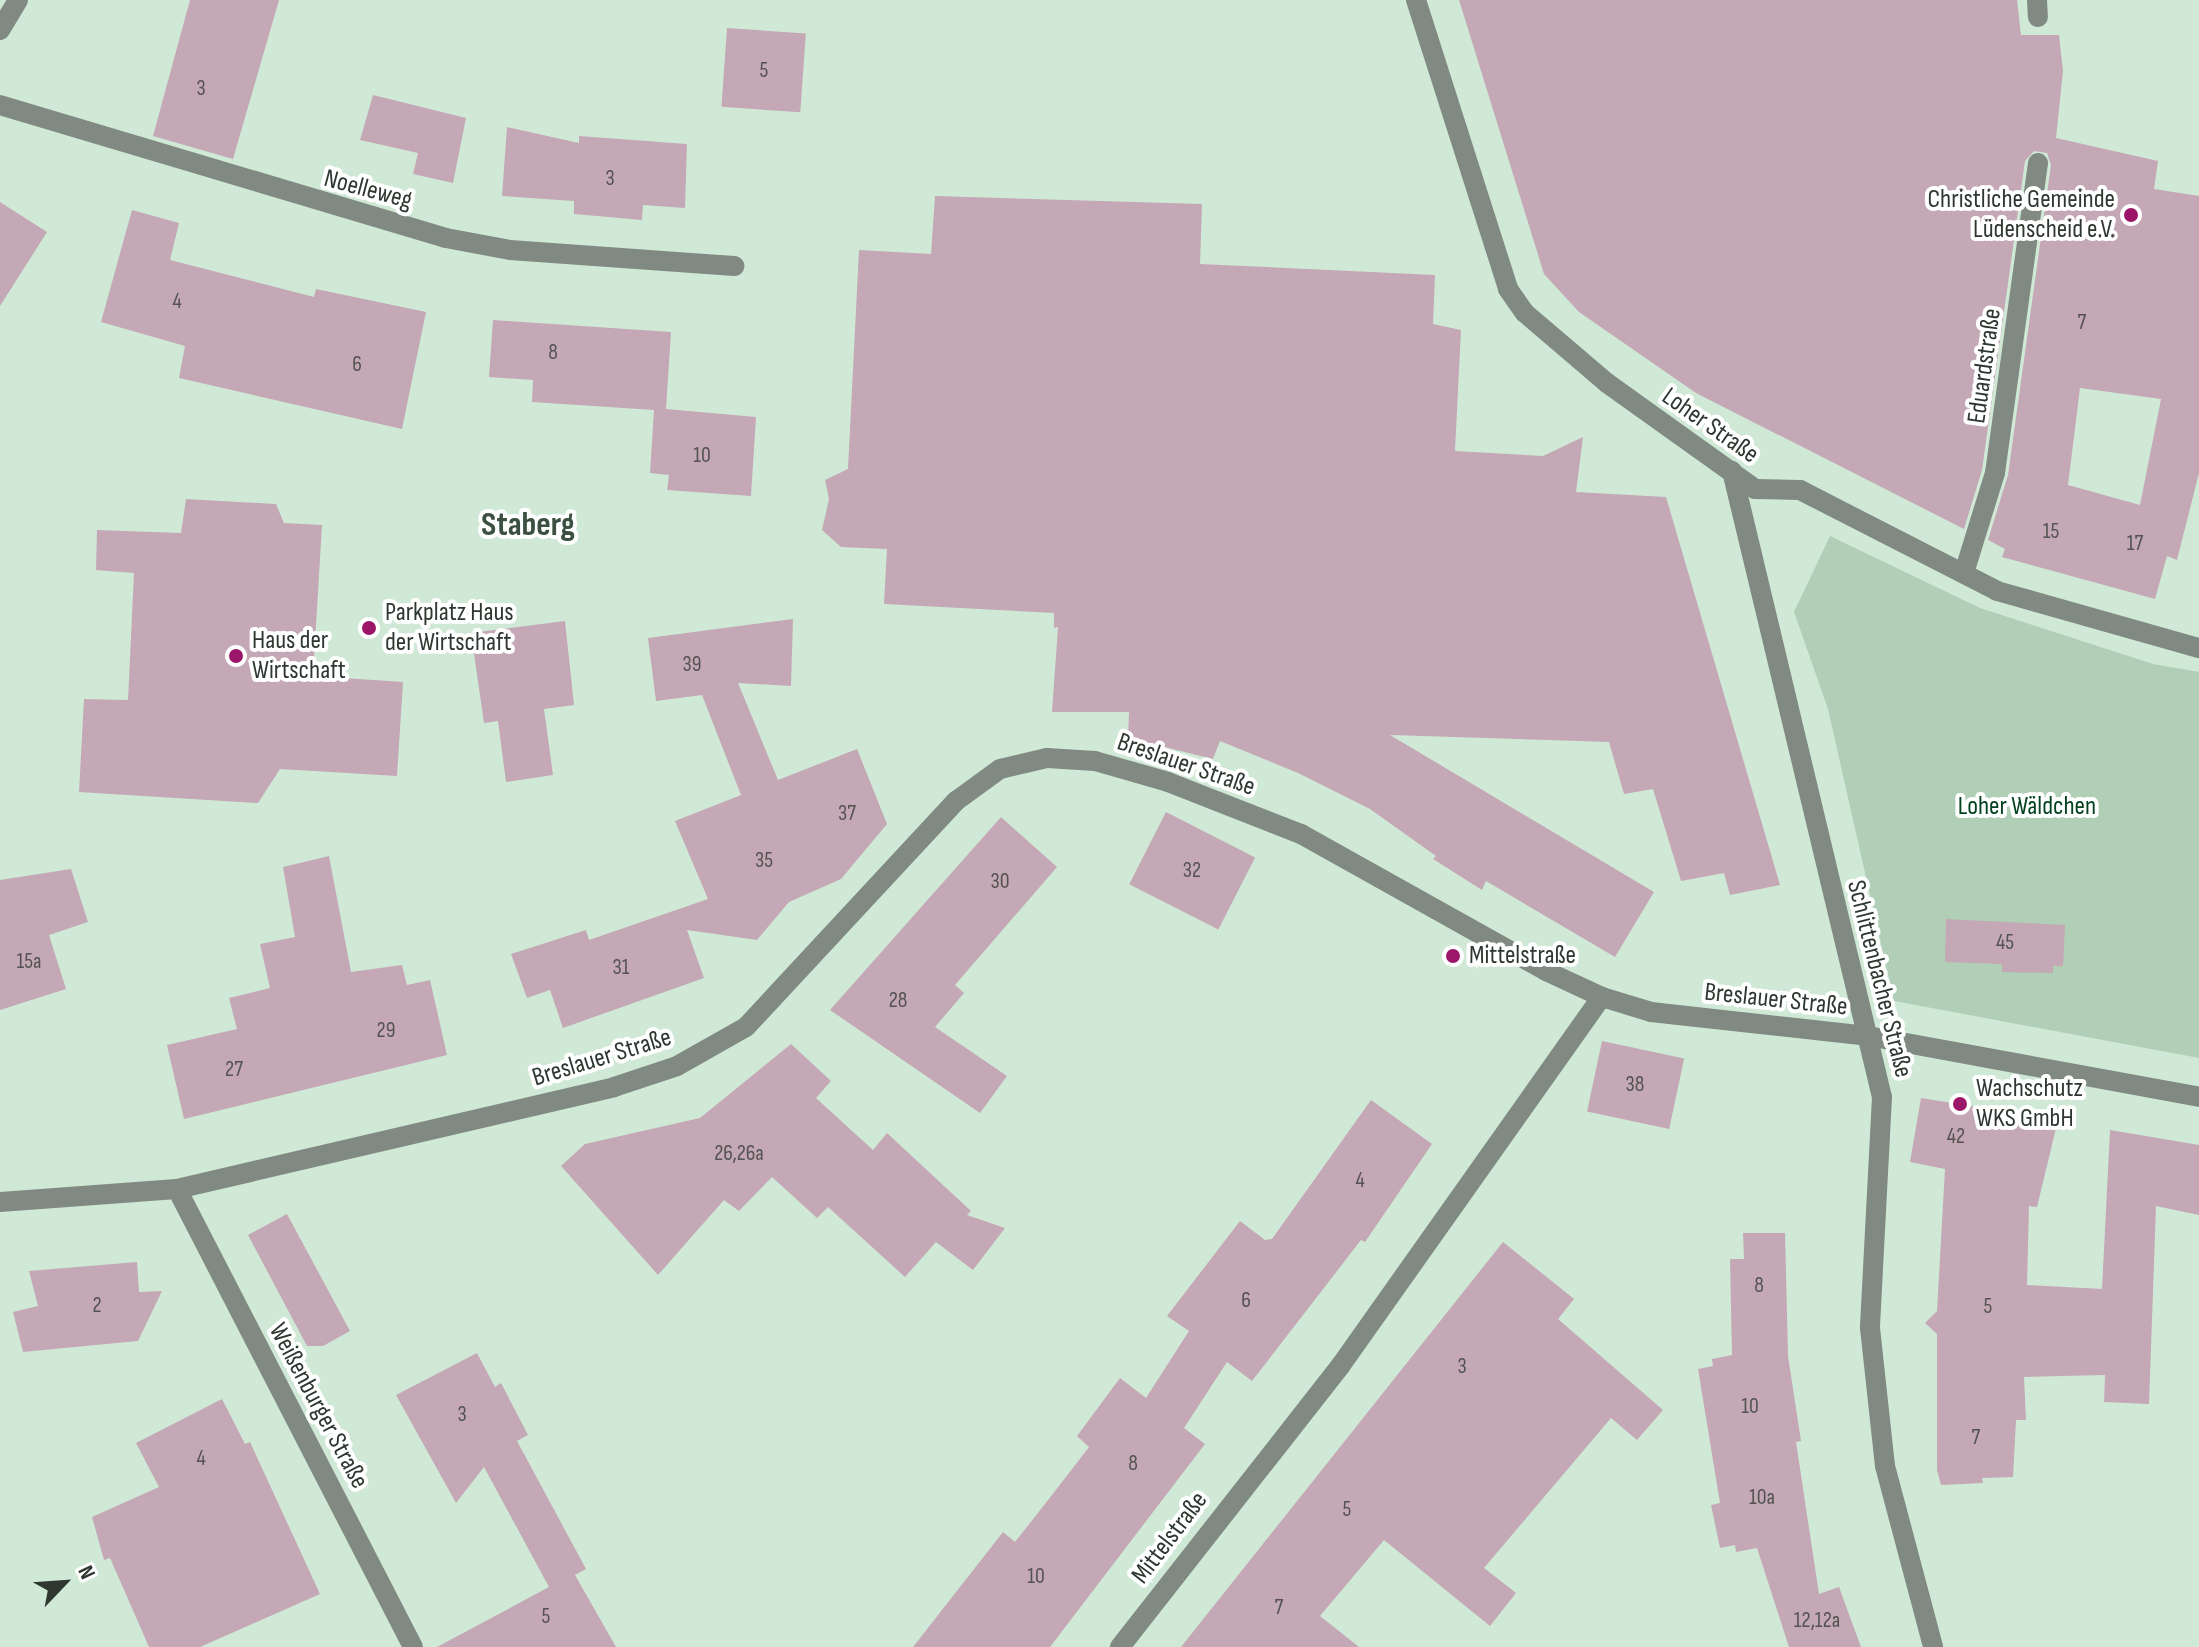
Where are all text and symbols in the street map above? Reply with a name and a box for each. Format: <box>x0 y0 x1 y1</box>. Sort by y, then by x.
house number: 5 <box>760 58 768 84</box>
house number: 3 <box>196 76 206 102</box>
street label: Noelleweg <box>321 163 415 217</box>
house number: 3 <box>605 166 615 192</box>
place label: Christliche Gemeinde Lüdenscheid e.V. <box>1927 184 2115 246</box>
marker: Christliche Gemeinde Lüdenscheid e.V. <box>2122 206 2140 224</box>
house number: 4 <box>172 289 182 315</box>
street label: Eduardstraße <box>1961 306 2009 426</box>
house number: 7 <box>2078 310 2086 336</box>
house number: 8 <box>548 340 558 366</box>
house number: 6 <box>352 352 362 378</box>
street label: Loher Straße <box>1656 381 1764 471</box>
house number: 10 <box>693 443 711 469</box>
district label: Staberg <box>481 505 575 545</box>
house number: 15 <box>2043 519 2059 545</box>
house number: 17 <box>2127 531 2143 557</box>
place label: Parkplatz Haus der Wirtschaft <box>385 597 514 658</box>
marker: Parkplatz Haus der Wirtschaft <box>360 619 378 637</box>
place label: Haus der Wirtschaft <box>252 625 346 686</box>
marker: Haus der Wirtschaft <box>227 647 245 665</box>
house number: 39 <box>683 652 701 678</box>
street label: Breslauer Straße <box>1113 727 1259 803</box>
park label: Loher Wäldchen <box>1958 791 2096 823</box>
house number: 37 <box>838 801 856 827</box>
house number: 35 <box>755 848 773 874</box>
house number: 32 <box>1183 858 1201 884</box>
house number: 30 <box>990 869 1010 895</box>
street label: Schlittenbacher Straße <box>1839 877 1919 1081</box>
house number: 45 <box>1996 930 2014 956</box>
place label: Mittelstraße <box>1469 940 1576 972</box>
marker: Mittelstraße <box>1444 947 1462 965</box>
house number: 15a <box>17 949 41 975</box>
house number: 31 <box>613 955 629 981</box>
street label: Breslauer Straße <box>1703 977 1849 1023</box>
house number: 28 <box>889 988 907 1014</box>
house number: 29 <box>377 1018 395 1044</box>
street label: Breslauer Straße <box>529 1022 675 1094</box>
house number: 27 <box>225 1057 243 1083</box>
house number: 38 <box>1626 1072 1644 1098</box>
place label: Wachschutz WKS GmbH <box>1976 1073 2083 1134</box>
marker: Wachschutz WKS GmbH <box>1951 1095 1969 1113</box>
house number: 42 <box>1947 1124 1965 1150</box>
house number: 26,26a <box>714 1141 764 1167</box>
house number: 4 <box>1355 1168 1365 1194</box>
house number: 8 <box>1754 1273 1764 1299</box>
house number: 6 <box>1241 1288 1251 1314</box>
house number: 2 <box>92 1293 102 1319</box>
house number: 5 <box>1984 1294 1992 1320</box>
street label: Weißenburger Straße <box>261 1318 375 1494</box>
house number: 3 <box>1457 1354 1467 1380</box>
house number: 10 <box>1741 1394 1759 1420</box>
house number: 3 <box>457 1402 467 1428</box>
house number: 7 <box>1972 1425 1980 1451</box>
house number: 4 <box>196 1446 206 1472</box>
house number: 8 <box>1128 1451 1138 1477</box>
house number: 10a <box>1749 1485 1775 1511</box>
street label: Mittelstraße <box>1125 1486 1215 1590</box>
house number: 5 <box>1343 1497 1351 1523</box>
north arrow <box>24 1543 104 1623</box>
text: N <box>71 1562 101 1584</box>
house number: 10 <box>1027 1564 1045 1590</box>
house number: 7 <box>1275 1595 1283 1621</box>
house number: 5 <box>542 1604 550 1630</box>
house number: 12,12a <box>1794 1608 1840 1634</box>

